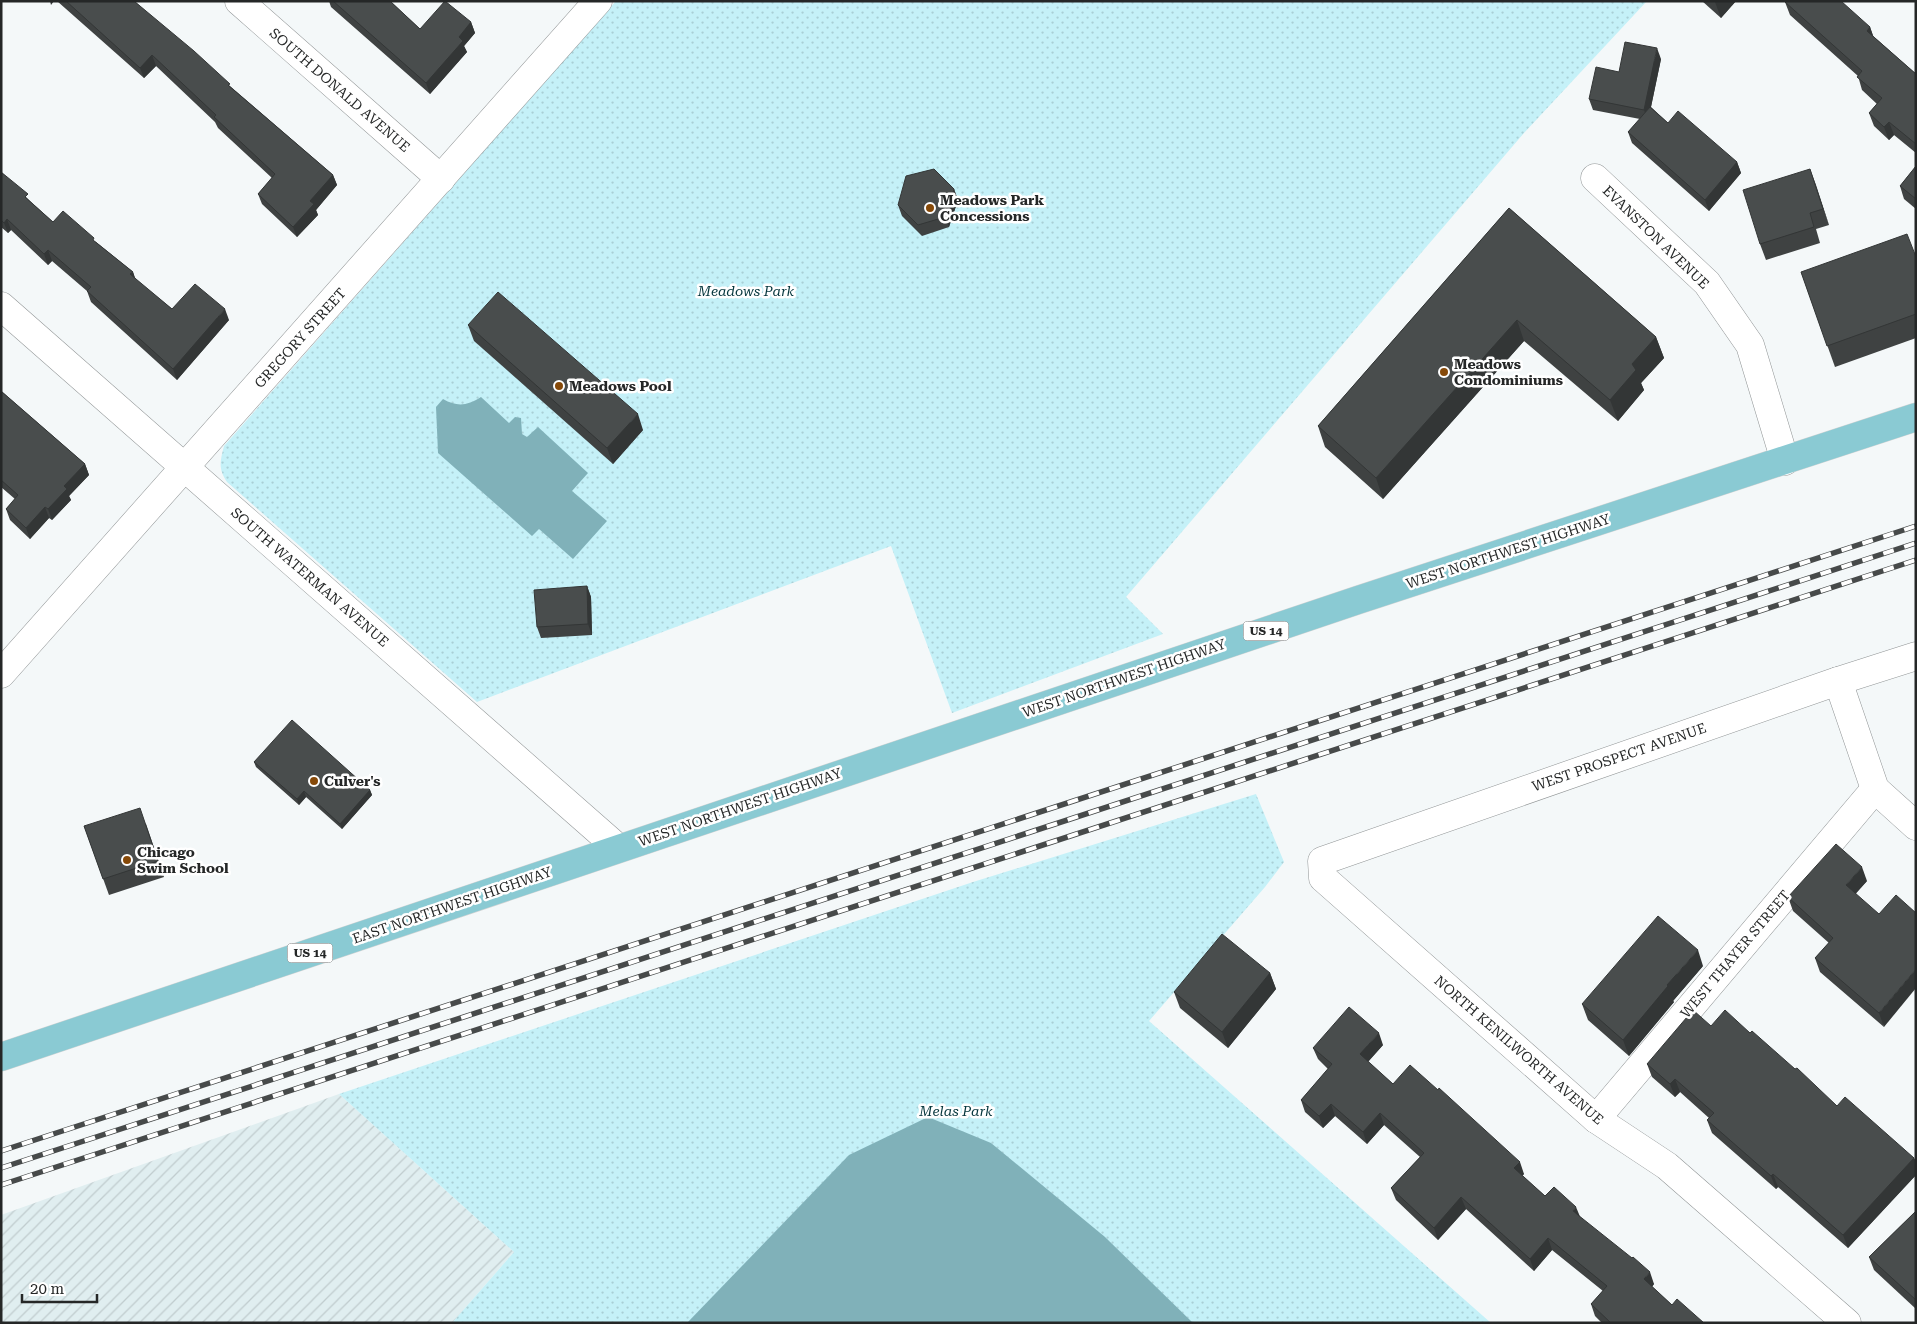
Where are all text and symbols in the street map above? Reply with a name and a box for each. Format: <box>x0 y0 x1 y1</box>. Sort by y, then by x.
street label: SOUTH DONALD AVENUE <box>267 25 413 155</box>
street label: EVANSTON AVENUE <box>1600 182 1712 292</box>
place label: Meadows Park Concessions <box>940 192 1044 224</box>
marker: Meadows Park Concessions <box>924 202 936 214</box>
park label: Meadows Park <box>697 283 795 299</box>
street label: GREGORY STREET <box>251 285 349 391</box>
place label: Meadows Condominiums <box>1454 356 1563 388</box>
marker: Meadows Condominiums <box>1438 366 1450 378</box>
place label: Meadows Pool <box>569 378 672 394</box>
marker: Meadows Pool <box>553 380 565 392</box>
street label: SOUTH WATERMAN AVENUE <box>228 504 392 650</box>
street label: WEST NORTHWEST HIGHWAY <box>1404 510 1613 592</box>
road number: US 14 <box>1244 622 1288 640</box>
street label: WEST NORTHWEST HIGHWAY <box>1020 636 1228 720</box>
street label: WEST PROSPECT AVENUE <box>1530 720 1708 794</box>
street label: WEST NORTHWEST HIGHWAY <box>636 765 844 849</box>
place label: Culver's <box>324 773 381 789</box>
marker: Culver's <box>308 775 320 787</box>
place label: Chicago Swim School <box>137 844 229 876</box>
marker: Chicago Swim School <box>121 854 133 866</box>
street label: EAST NORTHWEST HIGHWAY <box>350 863 554 947</box>
street label: WEST THAYER STREET <box>1677 887 1793 1021</box>
road number: US 14 <box>288 944 332 962</box>
street label: NORTH KENILWORTH AVENUE <box>1431 972 1607 1128</box>
park label: Melas Park <box>918 1103 993 1119</box>
scale bar <box>22 1272 98 1304</box>
text: 20 m <box>30 1280 65 1298</box>

